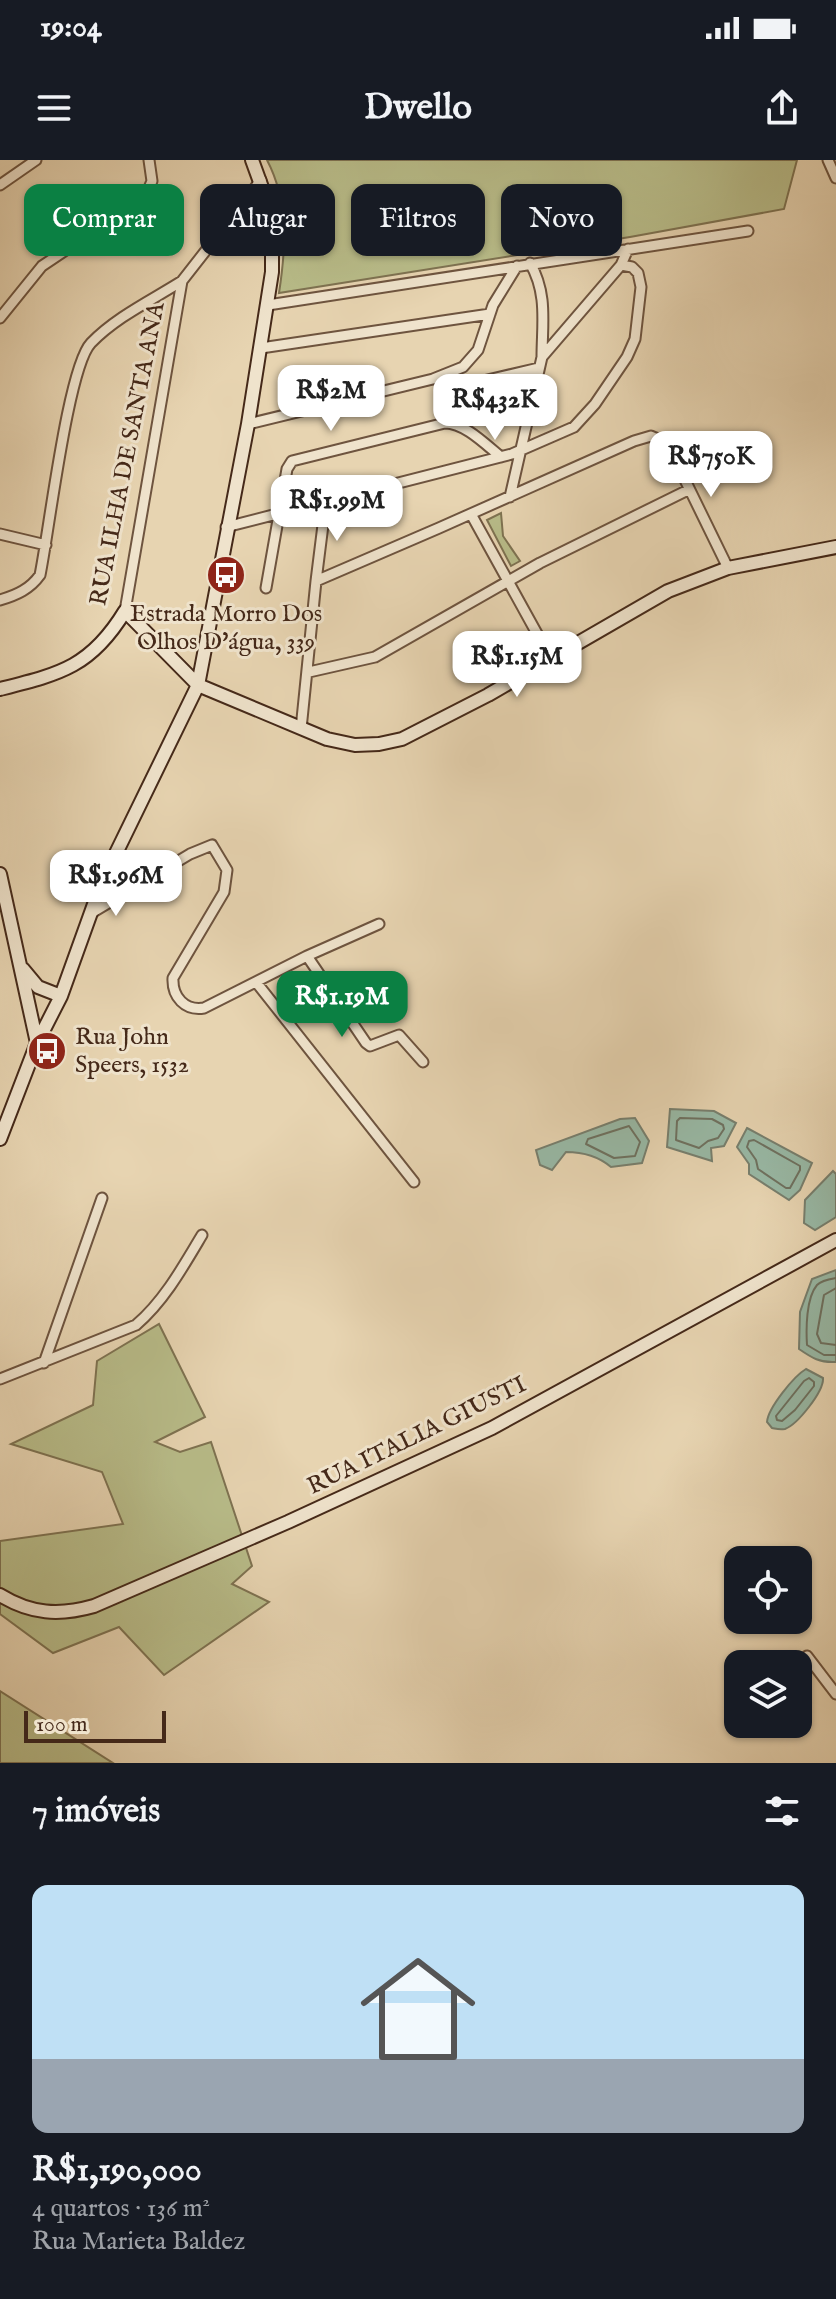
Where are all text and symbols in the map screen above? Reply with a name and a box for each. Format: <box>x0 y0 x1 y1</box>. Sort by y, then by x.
text: 19:04 <box>40 9 102 47</box>
text: Dwello <box>364 85 472 131</box>
icon: menu <box>32 86 76 130</box>
icon: share <box>760 86 804 130</box>
chip: Comprar <box>24 184 184 256</box>
chip: Alugar <box>200 184 335 256</box>
chip: Filtros <box>351 184 485 256</box>
chip: Novo <box>501 184 622 256</box>
street label: RUA ILHA DE SANTA ANA <box>83 299 173 608</box>
pin: R$2M <box>284 365 378 433</box>
text: R$2M <box>296 374 366 407</box>
pin: R$432K <box>430 374 560 442</box>
text: R$432K <box>451 383 539 416</box>
pin: R$750K <box>646 431 776 499</box>
text: R$750K <box>667 440 755 473</box>
pin: R$1.99M <box>263 475 411 543</box>
text: R$1.99M <box>289 484 385 517</box>
bus stop icon: Estrada Morro Dos Olhos D'água, 339 <box>205 554 247 596</box>
place label: Estrada Morro Dos Olhos D'água, 339 <box>130 599 322 658</box>
pin: R$1.15M <box>443 631 591 699</box>
text: R$1.15M <box>471 640 563 673</box>
pin: R$1.96M <box>42 850 190 918</box>
text: R$1.96M <box>68 859 164 892</box>
pin: R$1.19M <box>268 971 416 1039</box>
text: R$1.19M <box>295 980 389 1013</box>
place label: Rua John Speers, 1532 <box>75 1022 189 1081</box>
bus stop icon: Rua John Speers, 1532 <box>26 1030 68 1072</box>
street label: RUA ITALIA GIUSTI <box>302 1369 532 1503</box>
map controls <box>724 1546 812 1738</box>
button: locate <box>724 1546 812 1634</box>
button: layers <box>724 1650 812 1738</box>
scale bar <box>24 1707 166 1743</box>
text: 100 m <box>36 1711 88 1739</box>
icon: filters <box>760 1789 804 1833</box>
text: 7 imóveis <box>32 1790 160 1833</box>
icon: home <box>346 1937 490 2081</box>
text: R$1,190,000 <box>32 2149 202 2192</box>
text: 4 quartos · 136 m² <box>32 2192 210 2225</box>
text: Rua Marieta Baldez <box>32 2225 245 2258</box>

